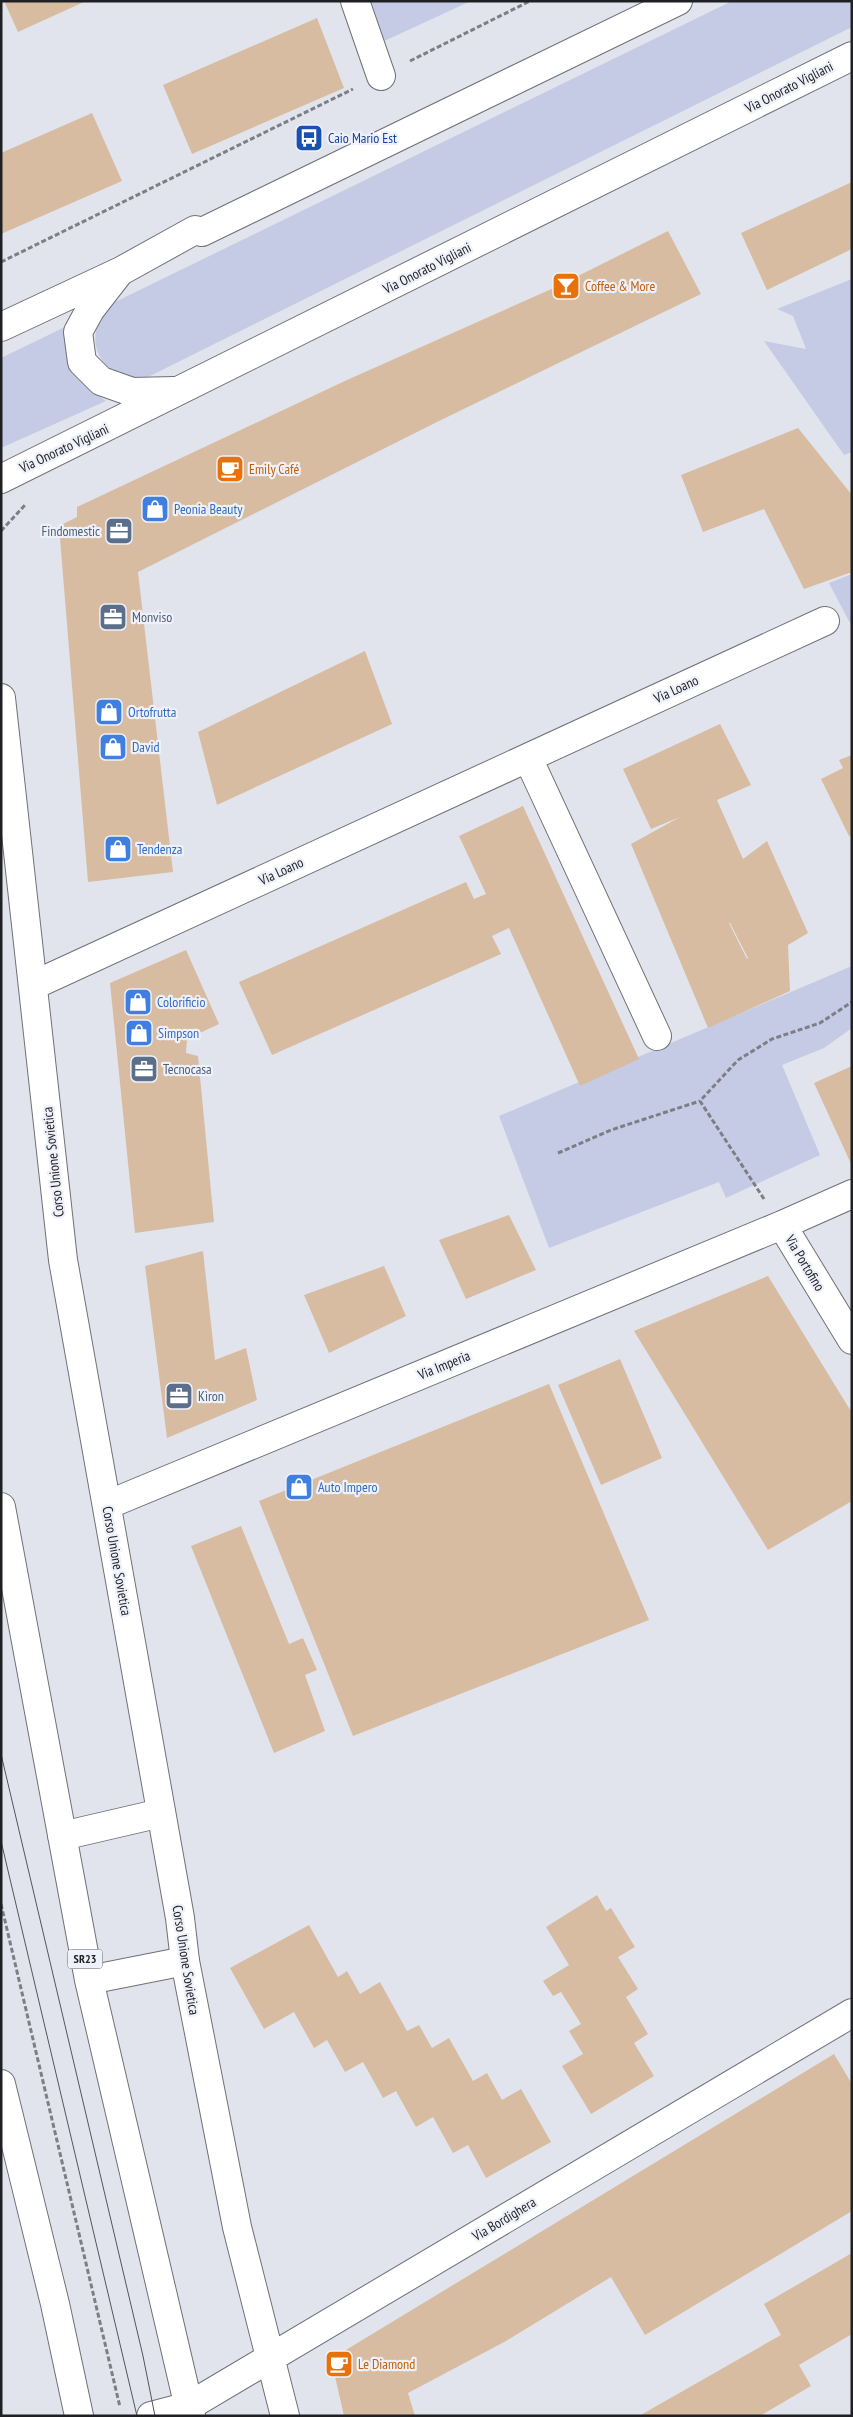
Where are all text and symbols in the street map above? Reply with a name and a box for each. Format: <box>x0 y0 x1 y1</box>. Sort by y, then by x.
street label: Via Onorato Vigliani <box>741 57 836 117</box>
bus stop icon: Caio Mario Est <box>294 123 324 153</box>
place label: Caio Mario Est <box>328 129 397 147</box>
street label: Via Onorato Vigliani <box>379 238 474 298</box>
bar icon: Coffee & More <box>551 271 581 301</box>
place label: Coffee & More <box>585 277 655 295</box>
street label: Via Onorato Vigliani <box>16 419 112 477</box>
cafe icon: Emily Café <box>215 454 245 484</box>
place label: Emily Café <box>249 460 300 478</box>
shop icon: Peonia Beauty <box>140 494 170 524</box>
place label: Peonia Beauty <box>174 500 243 518</box>
office icon: Findomestic <box>104 516 134 546</box>
place label: Findomestic <box>41 522 100 540</box>
office icon: Monviso <box>98 602 128 632</box>
place label: Monviso <box>132 608 172 626</box>
street label: Via Loano <box>650 671 701 708</box>
shop icon: Ortofrutta <box>94 697 124 727</box>
place label: Ortofrutta <box>128 703 176 721</box>
shop icon: David <box>98 732 128 762</box>
place label: David <box>132 738 159 756</box>
shop icon: Tendenza <box>103 834 133 864</box>
place label: Tendenza <box>137 840 182 858</box>
street label: Via Loano <box>255 853 306 890</box>
shop icon: Colorificio <box>123 987 153 1017</box>
place label: Colorificio <box>157 993 205 1011</box>
shop icon: Simpson <box>124 1018 154 1048</box>
place label: Simpson <box>158 1024 199 1042</box>
office icon: Tecnocasa <box>129 1054 159 1084</box>
place label: Tecnocasa <box>163 1060 212 1078</box>
street label: Corso Unione Sovietica <box>38 1106 68 1218</box>
street label: Via Portofino <box>781 1231 829 1294</box>
street label: Via Imperia <box>414 1346 473 1384</box>
office icon: Kìron <box>164 1381 194 1411</box>
place label: Kìron <box>198 1387 224 1405</box>
shop icon: Auto Impero <box>284 1472 314 1502</box>
place label: Auto Impero <box>318 1478 378 1496</box>
street label: Corso Unione Sovietica <box>99 1505 135 1617</box>
street label: Corso Unione Sovietica <box>168 1904 204 2016</box>
road number: SR23 <box>68 1950 102 1968</box>
street label: Via Bordighera <box>468 2193 539 2246</box>
cafe icon: Le Diamond <box>324 2349 354 2379</box>
place label: Le Diamond <box>358 2355 415 2373</box>

